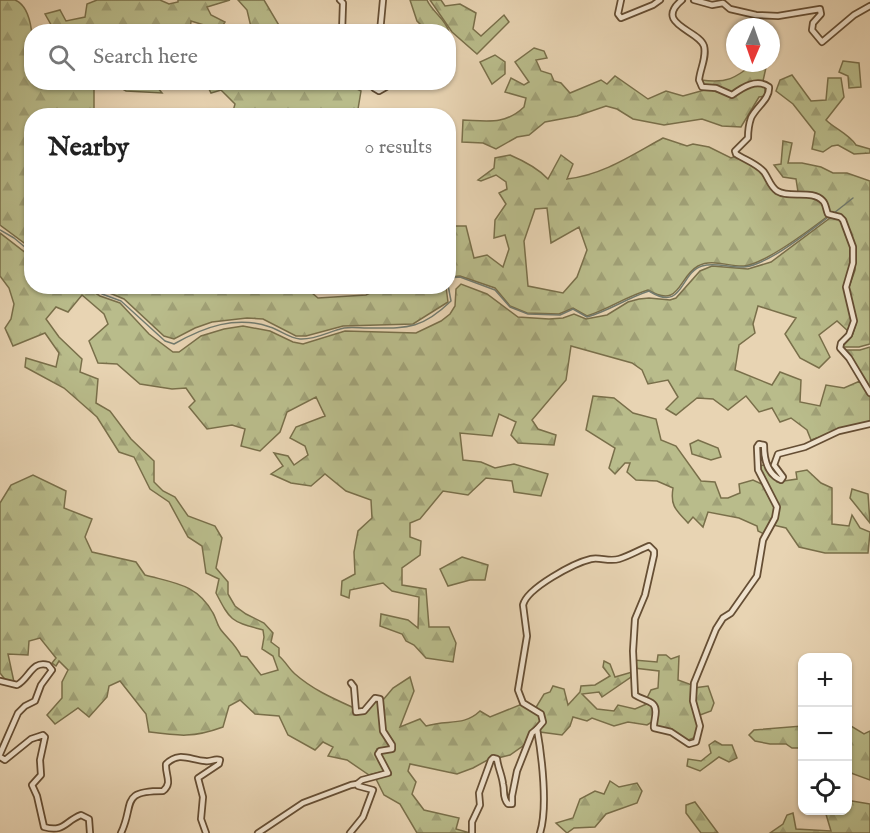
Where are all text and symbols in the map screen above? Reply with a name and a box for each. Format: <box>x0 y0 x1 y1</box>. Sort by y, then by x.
north arrow <box>726 18 780 72</box>
search box <box>24 24 456 90</box>
icon: search <box>45 41 78 74</box>
text: Search here <box>93 43 198 71</box>
text: Nearby <box>48 131 129 164</box>
text: 0 results <box>365 135 432 160</box>
map controls <box>798 653 852 815</box>
button: + <box>798 653 852 707</box>
button: − <box>798 707 852 761</box>
button: locate <box>798 761 852 815</box>

